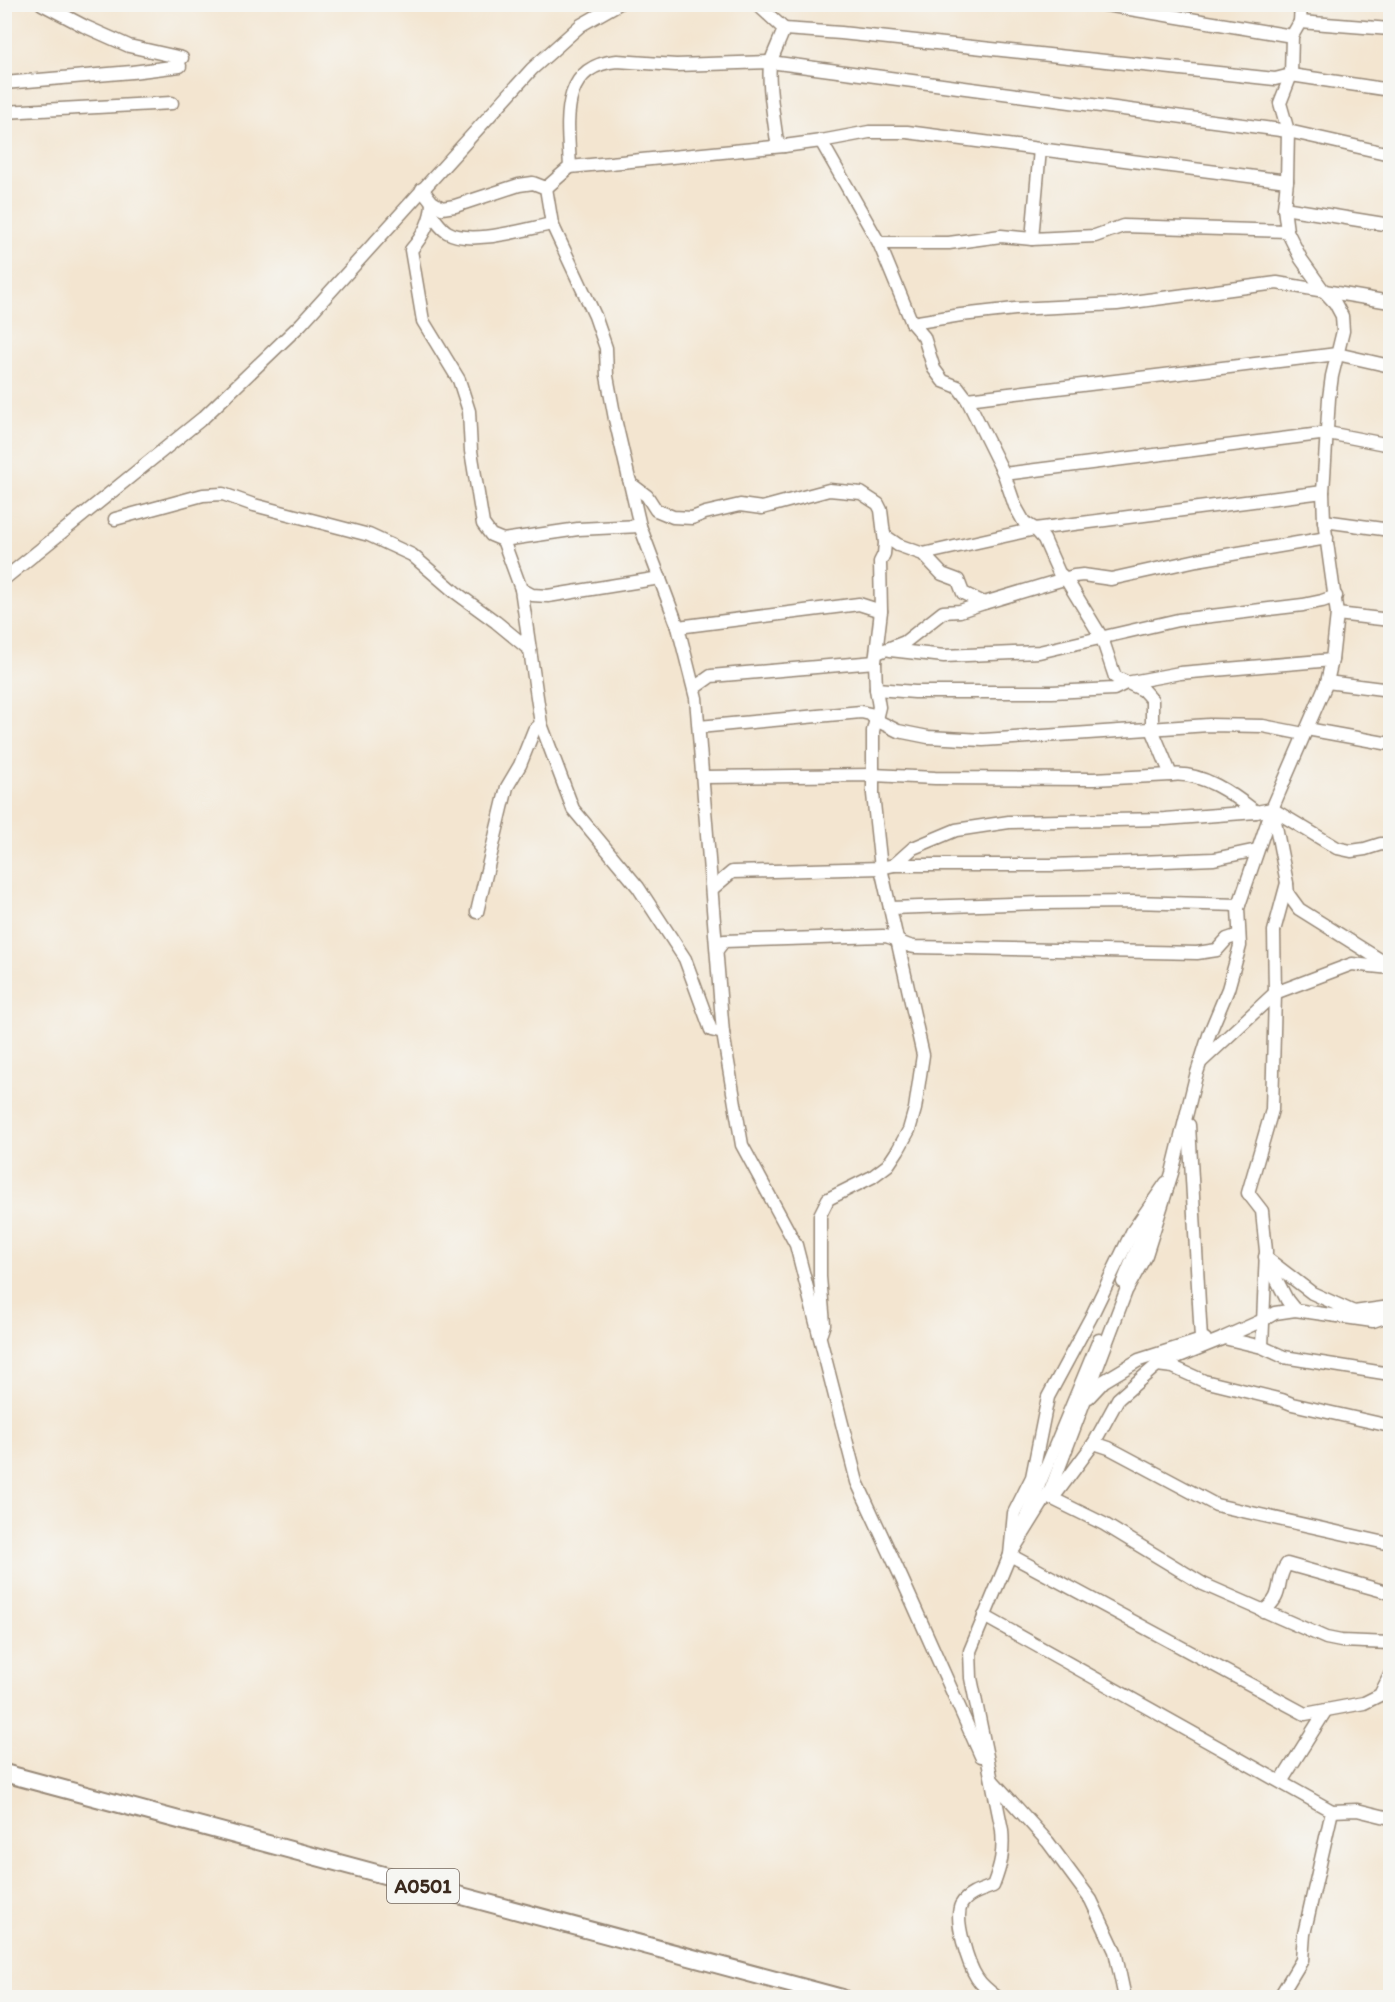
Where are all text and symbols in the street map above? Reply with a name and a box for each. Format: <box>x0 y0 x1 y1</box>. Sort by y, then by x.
road number: A0501 <box>387 1869 459 1903</box>

